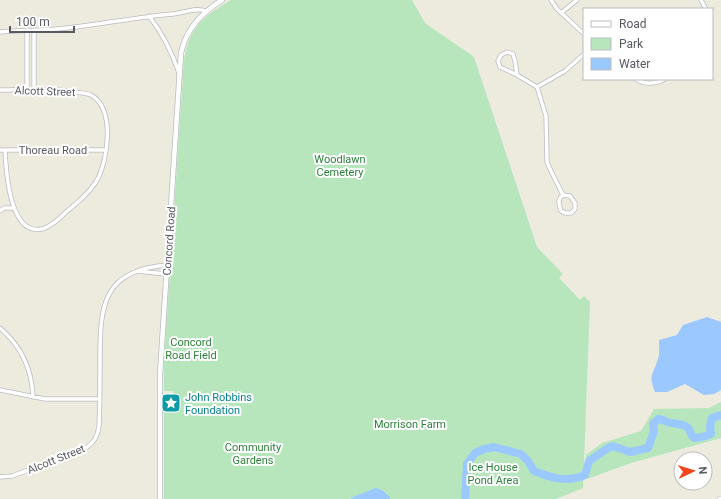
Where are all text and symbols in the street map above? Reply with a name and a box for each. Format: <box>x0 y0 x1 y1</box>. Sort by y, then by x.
scale bar <box>10 8 74 34</box>
legend <box>583 8 713 80</box>
text: 100 m <box>16 15 50 29</box>
text: Road <box>619 17 647 31</box>
text: Park <box>619 37 644 51</box>
text: Water <box>619 57 650 71</box>
street label: Alcott Street <box>14 84 76 99</box>
street label: Thoreau Road <box>19 144 87 157</box>
park label: Woodlawn Cemetery <box>314 153 366 179</box>
street label: Concord Road <box>161 206 178 276</box>
park label: Concord Road Field <box>165 336 217 362</box>
place label: John Robbins Foundation <box>185 391 252 417</box>
place icon: John Robbins Foundation <box>160 392 182 414</box>
park label: Morrison Farm <box>374 418 446 431</box>
park label: Community Gardens <box>225 441 282 467</box>
street label: Alcott Street <box>26 442 87 477</box>
north arrow <box>673 451 713 491</box>
park label: Ice House Pond Area <box>468 461 518 487</box>
text: N <box>696 466 709 475</box>

